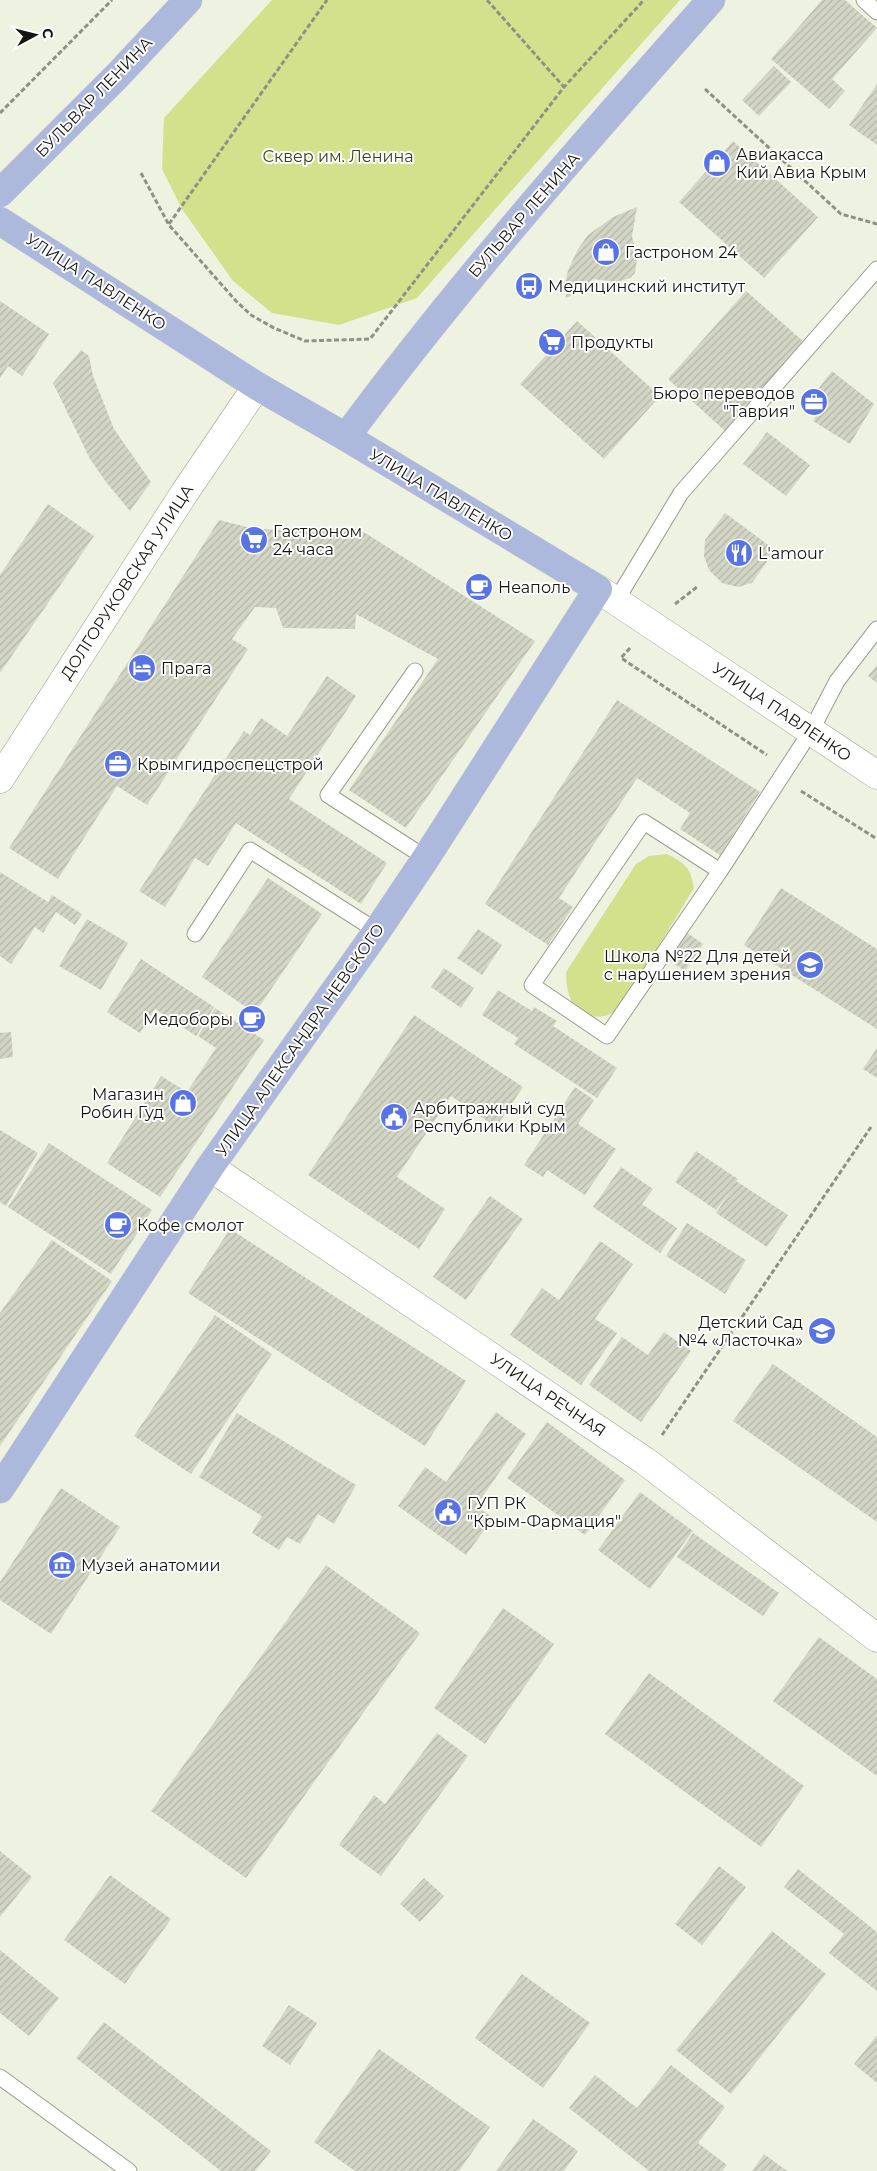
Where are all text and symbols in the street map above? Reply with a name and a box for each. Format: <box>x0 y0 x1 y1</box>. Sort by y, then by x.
north arrow <box>10 10 60 60</box>
text: С <box>38 27 57 40</box>
street label: БУЛЬВАР ЛЕНИНА <box>32 33 156 161</box>
place label: Авиакасса Кий Авиа Крым <box>736 145 867 182</box>
park label: Сквер им. Ленина <box>262 147 414 166</box>
shop icon: Авиакасса Кий Авиа Крым <box>702 148 732 178</box>
street label: БУЛЬВАР ЛЕНИНА <box>464 149 584 281</box>
street label: УЛИЦА ПАВЛЕНКО <box>22 230 170 334</box>
shop icon: Гастроном 24 <box>591 237 621 267</box>
place label: Гастроном 24 <box>625 243 738 262</box>
bus stop icon: Медицинский институт <box>514 271 544 301</box>
place label: Медицинский институт <box>548 277 746 296</box>
supermarket icon: Продукты <box>537 327 567 357</box>
place label: Продукты <box>571 333 654 352</box>
place label: Бюро переводов "Таврия" <box>652 384 795 421</box>
office icon: Бюро переводов "Таврия" <box>799 387 829 417</box>
street label: УЛИЦА ПАВЛЕНКО <box>366 445 516 545</box>
street label: ДОЛГОРУКОВСКАЯ УЛИЦА <box>57 481 197 683</box>
place label: Гастроном 24 часа <box>273 522 362 559</box>
supermarket icon: Гастроном 24 часа <box>239 525 269 555</box>
restaurant icon: L'amour <box>724 538 754 568</box>
place label: L'amour <box>758 544 824 563</box>
cafe icon: Неаполь <box>464 572 494 602</box>
place label: Неаполь <box>498 578 570 597</box>
hotel icon: Прага <box>127 653 157 683</box>
street label: УЛИЦА ПАВЛЕНКО <box>709 658 855 766</box>
place label: Прага <box>161 659 211 678</box>
office icon: Крымгидроспецстрой <box>103 749 133 779</box>
place label: Крымгидроспецстрой <box>137 755 324 774</box>
street label: УЛИЦА АЛЕКСАНДРА НЕВСКОГО <box>212 920 388 1160</box>
place label: Школа №22 Для детей с нарушением зрения <box>604 947 791 984</box>
school or university icon: Школа №22 Для детей с нарушением зрения <box>795 950 825 980</box>
cafe icon: Медоборы <box>237 1004 267 1034</box>
place label: Медоборы <box>143 1010 233 1029</box>
place label: Магазин Робин Гуд <box>80 1085 164 1122</box>
shop icon: Магазин Робин Гуд <box>168 1088 198 1118</box>
place label: Арбитражный суд Республики Крым <box>413 1099 566 1136</box>
public building icon: Арбитражный суд Республики Крым <box>379 1102 409 1132</box>
cafe icon: Кофе смолот <box>103 1210 133 1240</box>
place label: Кофе смолот <box>137 1216 244 1235</box>
place label: Детский Сад №4 «Ласточка» <box>678 1313 803 1350</box>
school or university icon: Детский Сад №4 «Ласточка» <box>807 1316 837 1346</box>
street label: УЛИЦА РЕЧНАЯ <box>487 1349 609 1441</box>
place label: ГУП РК "Крым-Фармация" <box>467 1494 621 1531</box>
public building icon: ГУП РК "Крым-Фармация" <box>433 1497 463 1527</box>
museum icon: Музей анатомии <box>47 1550 77 1580</box>
place label: Музей анатомии <box>81 1556 220 1575</box>

